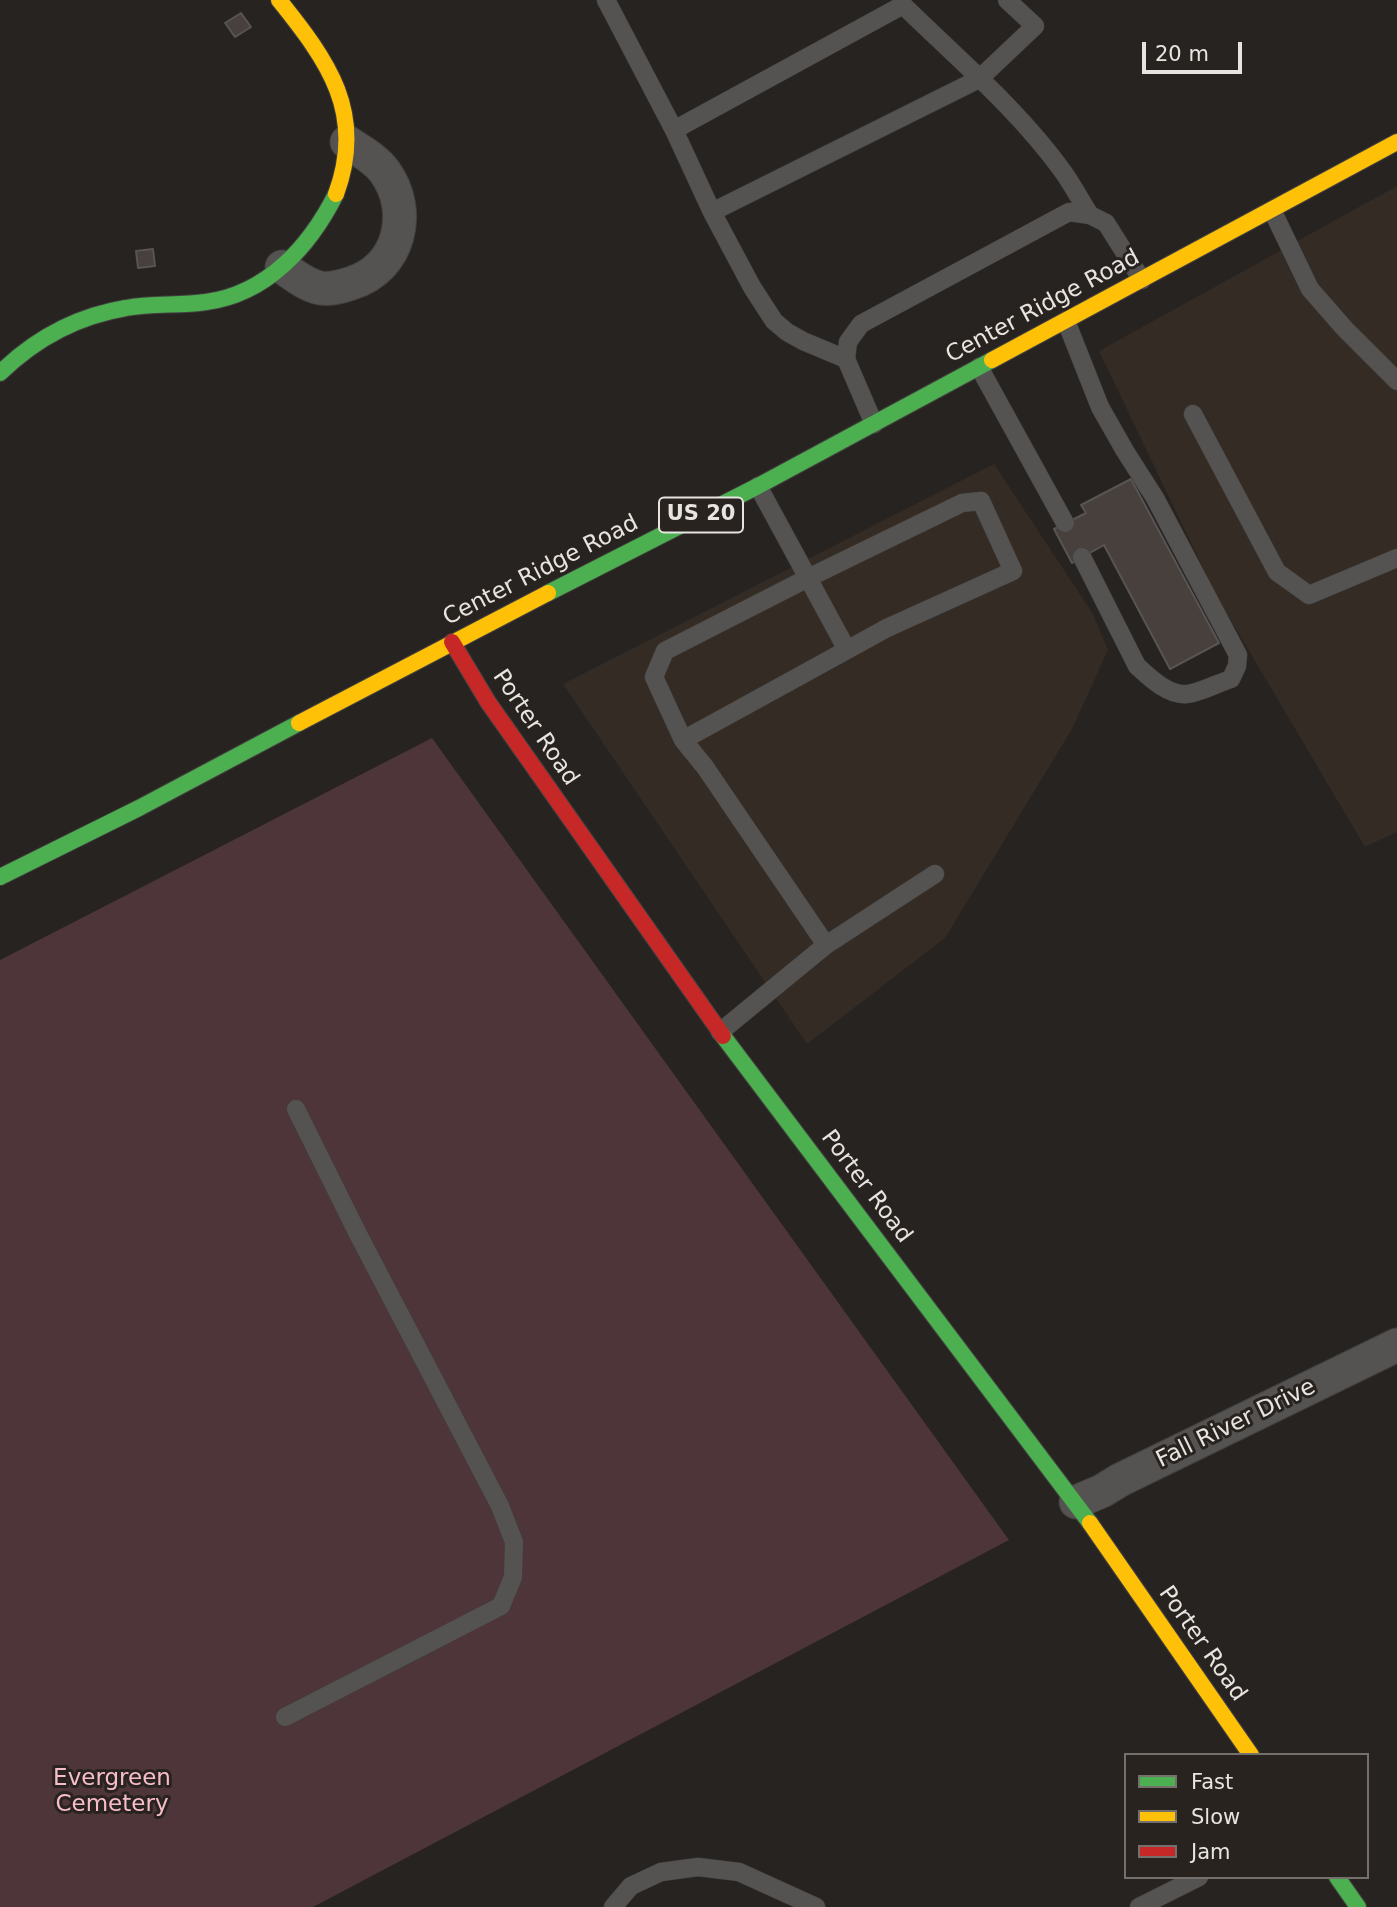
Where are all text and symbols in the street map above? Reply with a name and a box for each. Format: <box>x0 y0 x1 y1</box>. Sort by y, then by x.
scale bar <box>1145 28 1245 72</box>
text: 20 m <box>1155 42 1209 66</box>
street label: Center Ridge Road <box>941 244 1145 370</box>
road number: US 20 <box>659 498 743 532</box>
street label: Center Ridge Road <box>439 510 643 632</box>
street label: Porter Road <box>486 665 584 791</box>
street label: Porter Road <box>815 1125 917 1249</box>
street label: Fall River Drive <box>1152 1374 1320 1474</box>
street label: Porter Road <box>1152 1581 1252 1707</box>
legend <box>1124 1753 1369 1879</box>
park label: Evergreen Cemetery <box>53 1765 171 1819</box>
text: Fast <box>1191 1770 1233 1794</box>
text: Slow <box>1191 1805 1240 1829</box>
text: Jam <box>1191 1840 1231 1864</box>

